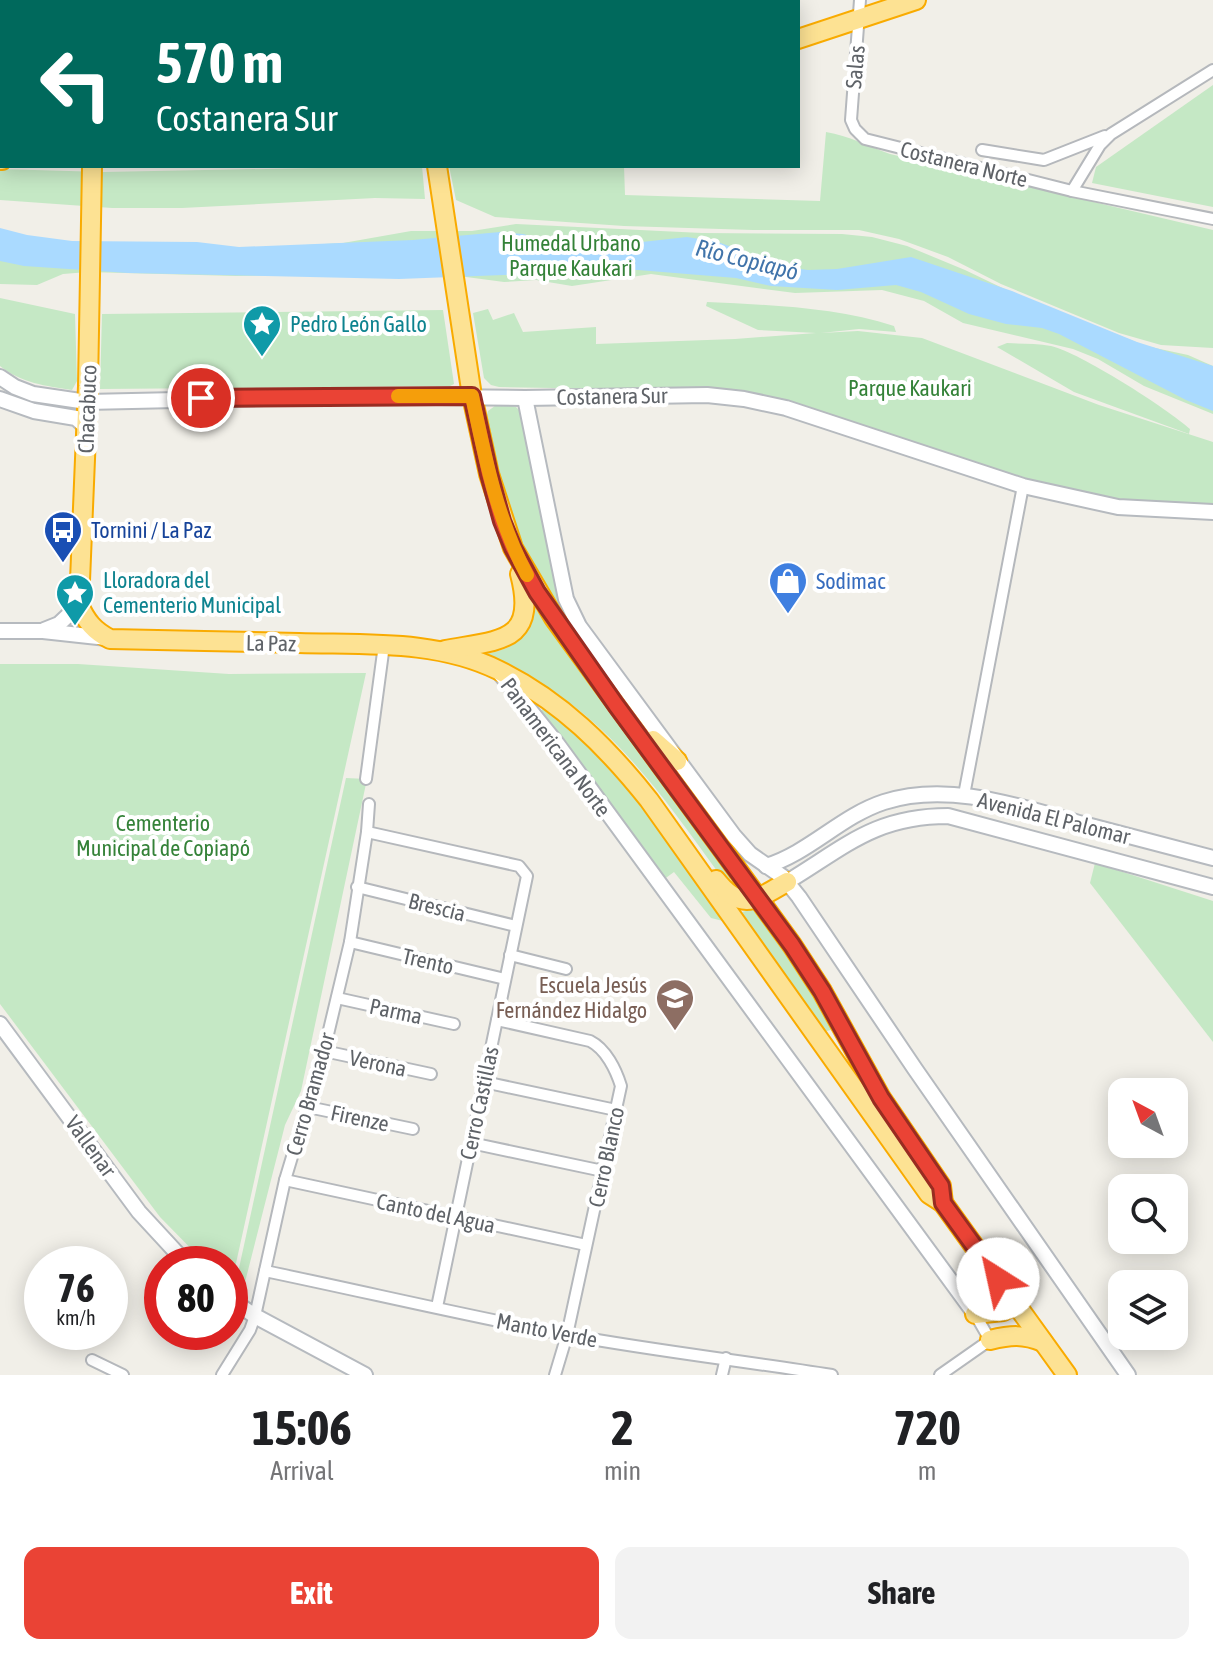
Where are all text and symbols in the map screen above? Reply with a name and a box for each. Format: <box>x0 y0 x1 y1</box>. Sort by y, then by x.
text: 570 m <box>156 31 283 95</box>
icon: left <box>24 32 128 136</box>
street label: Salas <box>840 44 870 90</box>
text: Costanera Sur <box>156 97 337 139</box>
street label: Costanera Norte <box>898 136 1030 192</box>
park label: Humedal Urbano Parque Kaukari <box>501 230 641 281</box>
water label: Río Copiapó <box>693 234 801 285</box>
place icon: Pedro León Gallo <box>241 303 283 358</box>
place label: Pedro León Gallo <box>290 311 427 337</box>
street label: Chacabuco <box>72 364 102 454</box>
pin <box>167 364 235 432</box>
park label: Parque Kaukari <box>848 375 972 401</box>
icon: arrive <box>179 376 223 420</box>
street label: Costanera Sur <box>556 382 668 410</box>
bus stop icon: Tornini / La Paz <box>42 509 84 564</box>
place label: Tornini / La Paz <box>91 517 211 543</box>
shop icon: Sodimac <box>767 560 809 615</box>
place label: Lloradora del Cementerio Municipal <box>103 567 281 618</box>
place label: Sodimac <box>816 568 886 594</box>
place icon: Lloradora del Cementerio Municipal <box>54 572 96 627</box>
street label: La Paz <box>246 630 296 656</box>
street label: Panamericana Norte <box>495 673 617 821</box>
street label: Avenida El Palomar <box>975 786 1133 850</box>
park label: Cementerio Municipal de Copiapó <box>76 810 250 861</box>
street label: Brescia <box>406 887 468 927</box>
street label: Trento <box>400 942 456 980</box>
place label: Escuela Jesús Fernández Hidalgo <box>496 972 647 1023</box>
school or university icon: Escuela Jesús Fernández Hidalgo <box>654 977 696 1032</box>
street label: Parma <box>367 993 425 1029</box>
street label: Cerro Bramador <box>280 1029 340 1158</box>
street label: Verona <box>347 1044 409 1082</box>
street label: Cerro Castillas <box>454 1044 504 1162</box>
north arrow <box>1108 1078 1188 1158</box>
map controls <box>1108 1078 1188 1350</box>
street label: Firenze <box>329 1099 391 1137</box>
street label: Cerro Blanco <box>583 1104 629 1210</box>
street label: Vallenar <box>60 1110 122 1182</box>
button: search <box>1108 1174 1188 1254</box>
street label: Canto del Agua <box>374 1188 498 1238</box>
position arrow <box>956 1237 1040 1321</box>
speed limit sign: 80 <box>144 1246 248 1350</box>
text: 76 <box>57 1265 95 1310</box>
button: layers <box>1108 1270 1188 1350</box>
text: km/h <box>56 1306 96 1329</box>
street label: Manto Verde <box>494 1307 600 1353</box>
text: 15:06 <box>252 1400 352 1455</box>
text: 2 <box>611 1400 634 1455</box>
text: 720 <box>893 1400 961 1455</box>
text: Arrival <box>270 1456 334 1486</box>
text: min <box>604 1456 641 1486</box>
text: m <box>918 1456 936 1486</box>
button: Exit <box>24 1547 599 1639</box>
button: Share <box>615 1547 1189 1639</box>

